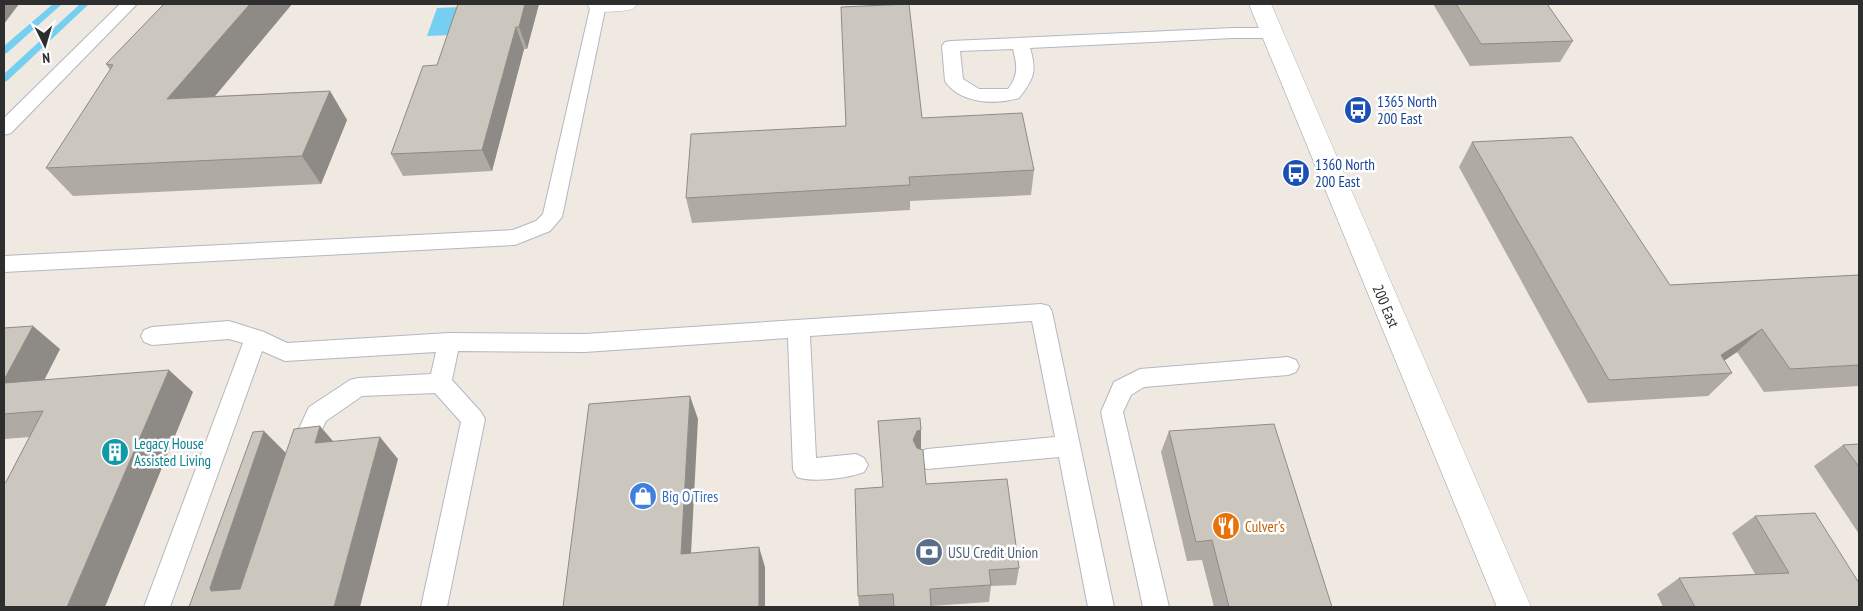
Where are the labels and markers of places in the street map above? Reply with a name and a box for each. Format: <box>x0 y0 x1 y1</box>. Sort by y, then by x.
place label: 1365 North 200 East <box>1377 92 1437 128</box>
bus stop icon: 1365 North 200 East <box>1343 95 1373 125</box>
place label: 1360 North 200 East <box>1315 155 1375 191</box>
bus stop icon: 1360 North 200 East <box>1281 158 1311 188</box>
place label: Legacy House Assisted Living <box>134 434 211 470</box>
building icon: Legacy House Assisted Living <box>100 437 130 467</box>
shop icon: Big O Tires <box>628 481 658 511</box>
place label: Big O Tires <box>662 487 718 506</box>
restaurant icon: Culver's <box>1211 511 1241 541</box>
place label: Culver's <box>1245 517 1285 536</box>
bank icon: USU Credit Union <box>914 537 944 567</box>
place label: USU Credit Union <box>948 543 1038 562</box>

